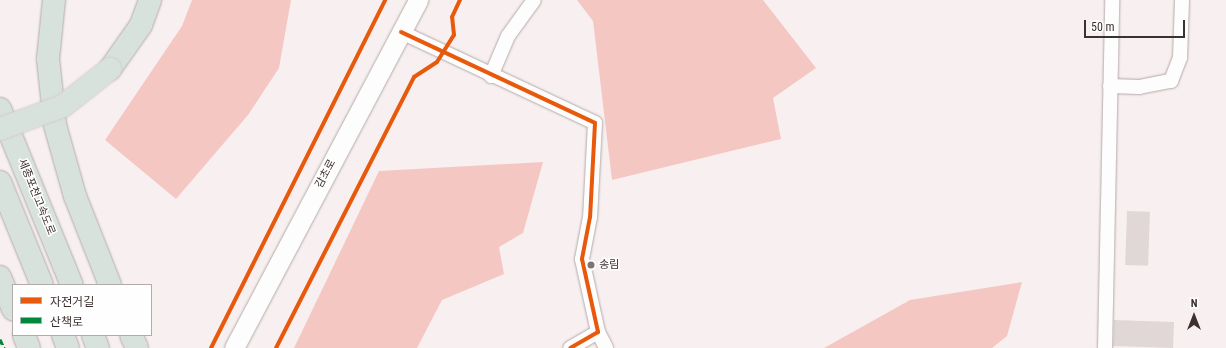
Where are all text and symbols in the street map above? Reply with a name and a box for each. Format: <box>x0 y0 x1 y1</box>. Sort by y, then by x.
scale bar <box>1086 12 1187 38</box>
text: 50 m <box>1091 20 1115 34</box>
street label: 세종포천고속도로 <box>15 157 57 237</box>
street label: 감초로 <box>313 157 339 191</box>
place label: 송림 <box>599 258 619 272</box>
marker: 송림 <box>586 260 596 270</box>
legend <box>12 284 152 336</box>
text: 자전거길 <box>50 295 94 309</box>
north arrow <box>1174 296 1214 336</box>
text: N <box>1191 297 1197 310</box>
text: 산책로 <box>50 315 83 329</box>

